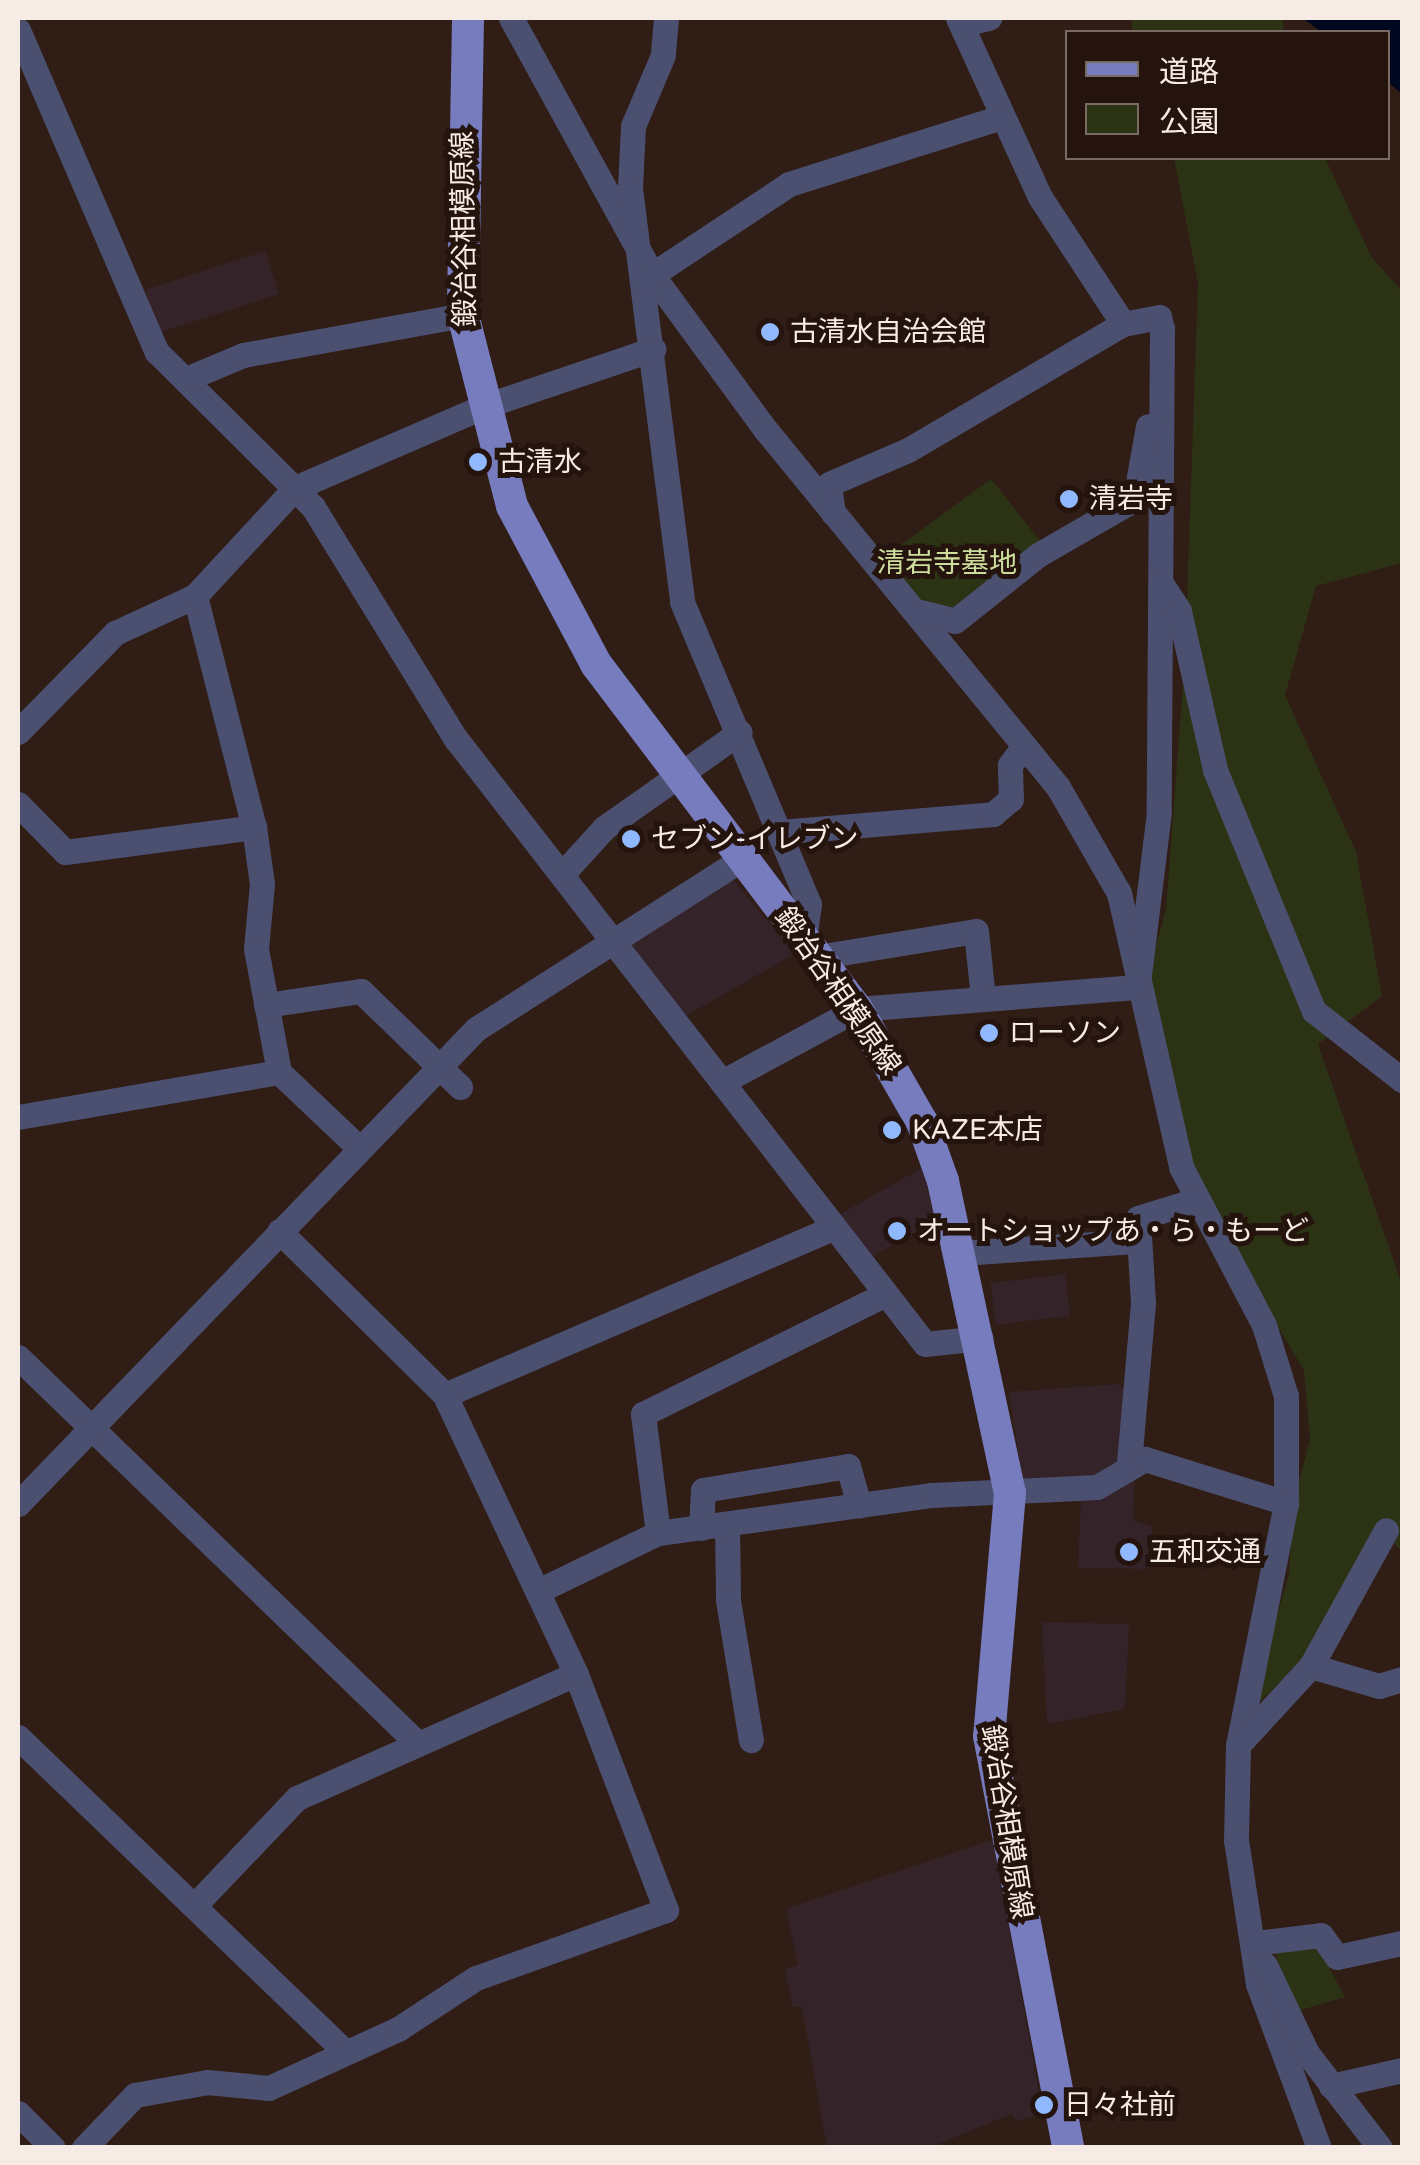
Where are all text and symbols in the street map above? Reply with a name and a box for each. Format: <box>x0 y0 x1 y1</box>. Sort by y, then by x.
legend <box>1065 30 1390 160</box>
text: 道路 <box>1159 54 1219 91</box>
text: 公園 <box>1159 104 1219 141</box>
street label: 鍛冶谷相模原線 <box>445 131 483 327</box>
place label: 古清水自治会館 <box>790 315 986 349</box>
marker: 古清水自治会館 <box>759 321 781 343</box>
place label: 古清水 <box>498 445 582 479</box>
marker: 古清水 <box>467 451 489 473</box>
place label: 清岩寺 <box>1089 482 1173 516</box>
marker: 清岩寺 <box>1058 488 1080 510</box>
park label: 清岩寺墓地 <box>877 546 1017 580</box>
place label: セブン-イレブン <box>651 822 858 856</box>
marker: セブン-イレブン <box>620 828 642 850</box>
street label: 鍛冶谷相模原線 <box>768 901 908 1081</box>
place label: ローソン <box>1009 1016 1121 1050</box>
marker: ローソン <box>978 1022 1000 1044</box>
place label: KAZE本店 <box>912 1113 1043 1147</box>
marker: KAZE本店 <box>881 1119 903 1141</box>
place label: オートショップあ・ら・もーど <box>917 1214 1309 1248</box>
marker: オートショップあ・ら・もーど <box>886 1220 908 1242</box>
place label: 五和交通 <box>1149 1535 1261 1569</box>
marker: 五和交通 <box>1118 1541 1140 1563</box>
street label: 鍛冶谷相模原線 <box>975 1723 1039 1921</box>
place label: 日々社前 <box>1064 2088 1176 2122</box>
marker: 日々社前 <box>1033 2094 1055 2116</box>

